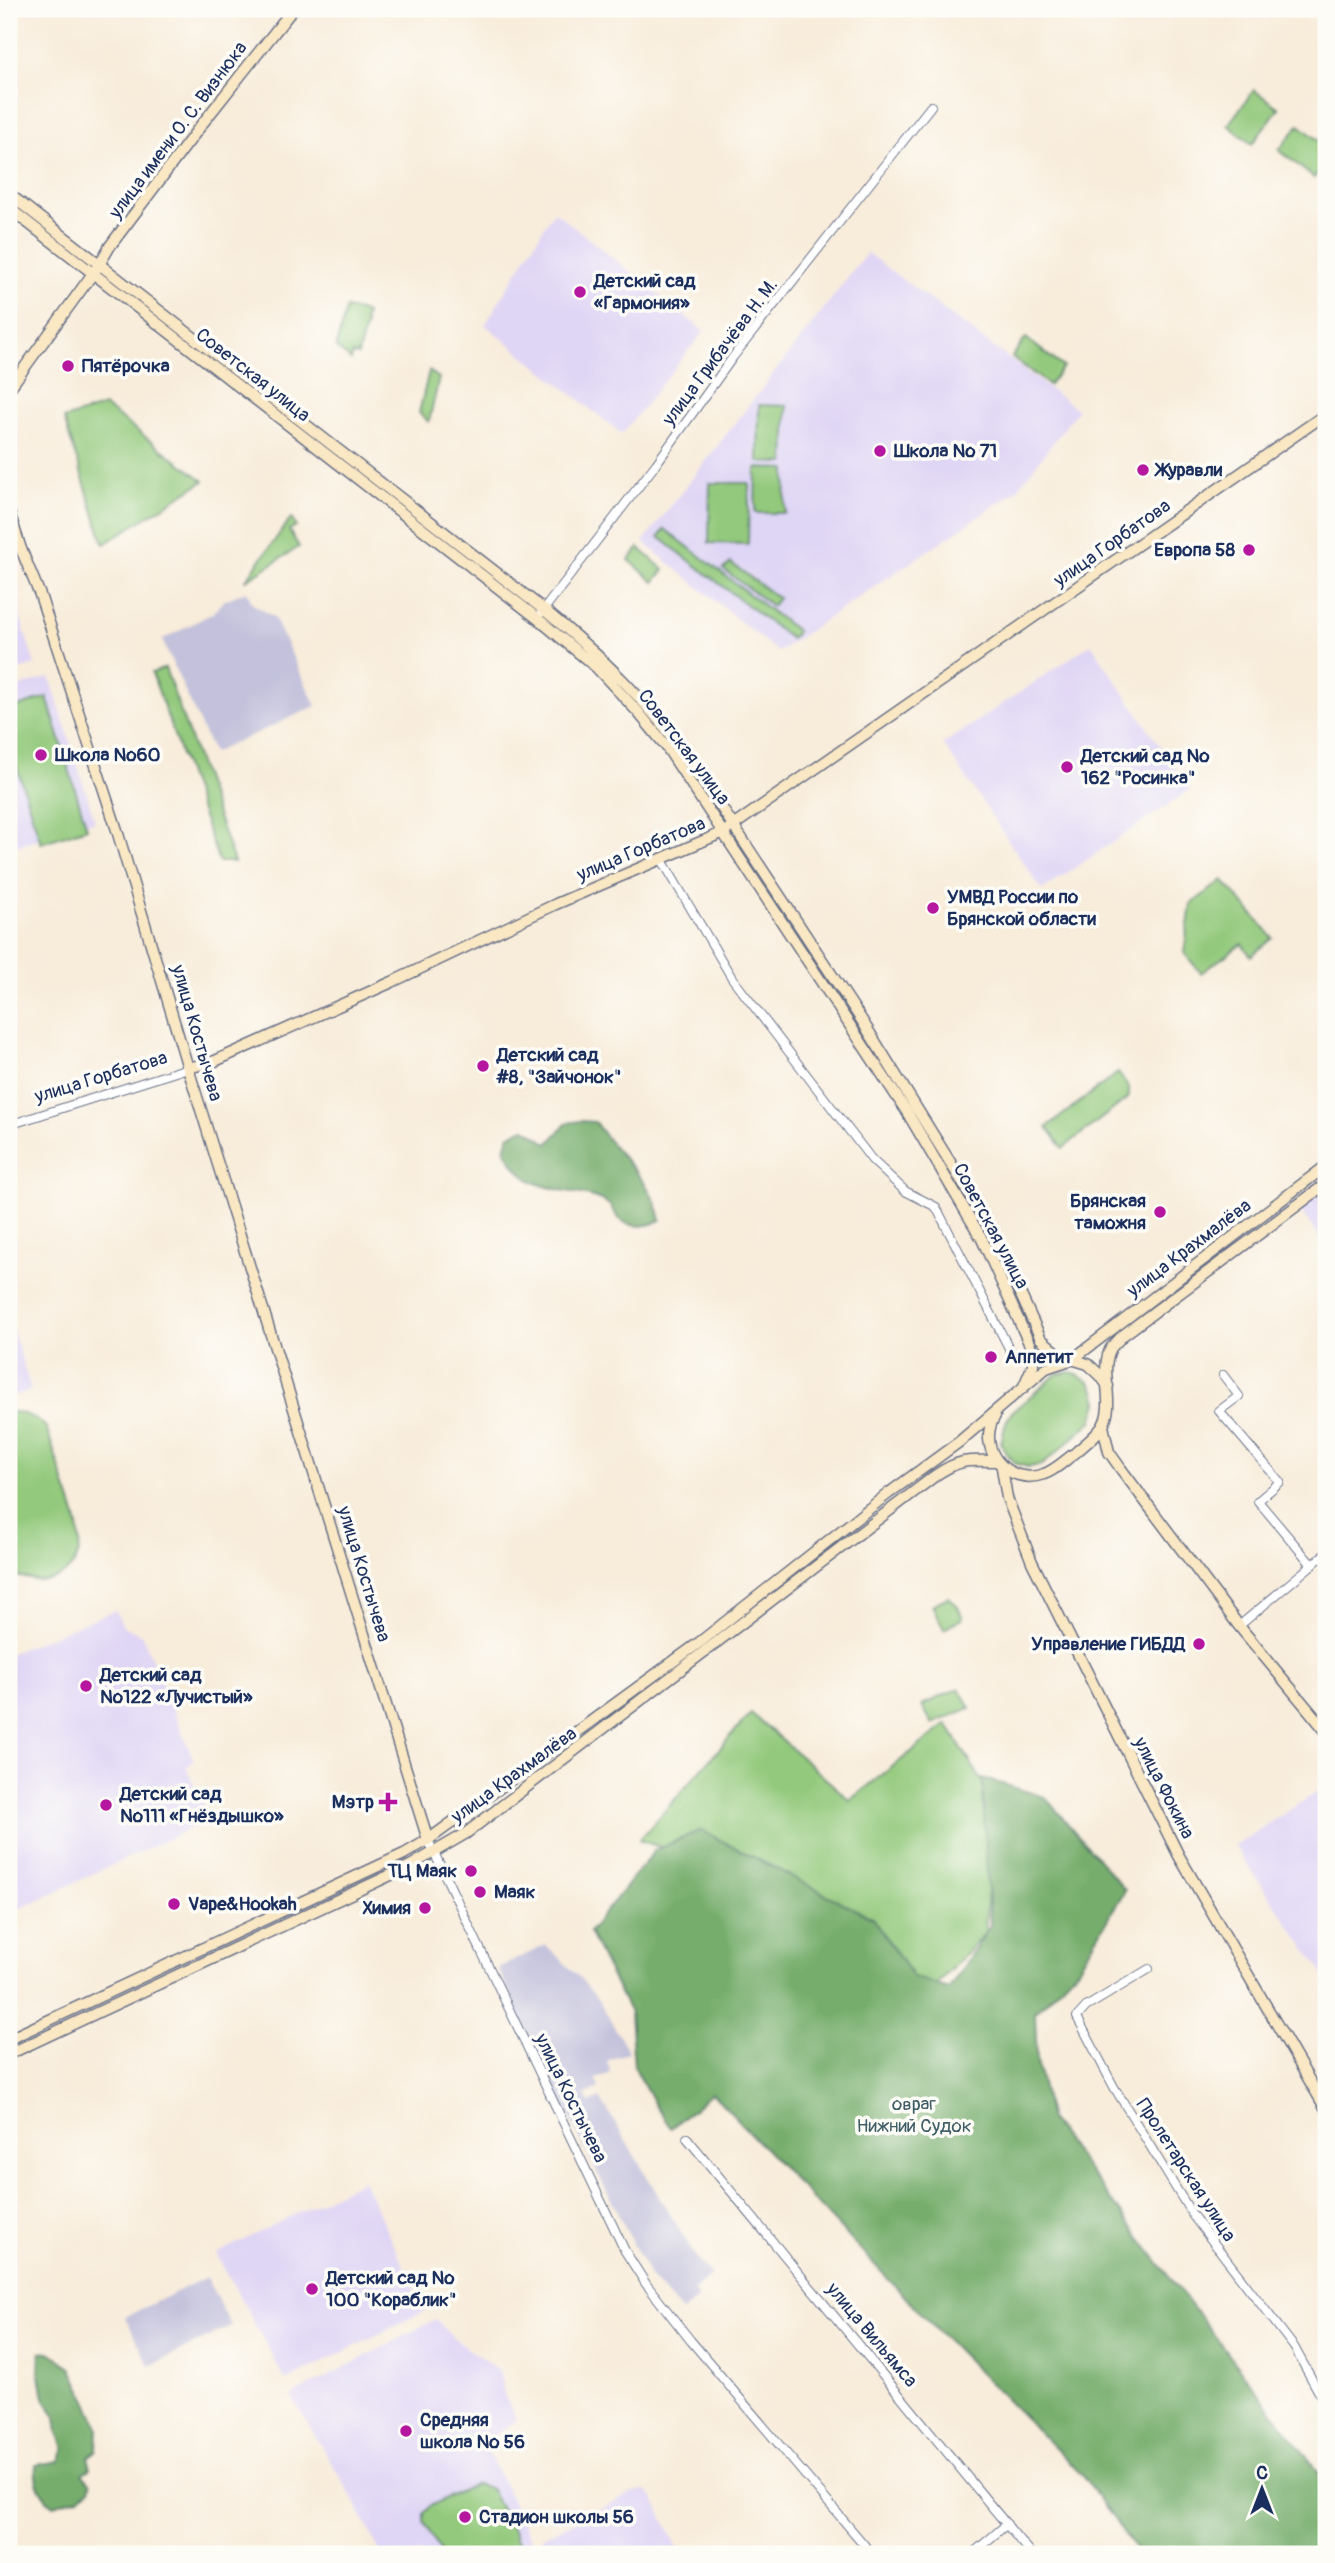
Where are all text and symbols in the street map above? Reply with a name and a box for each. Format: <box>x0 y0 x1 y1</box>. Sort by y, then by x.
street label: улица имени О. С. Визнюка <box>103 37 253 224</box>
place label: Детский сад «Гармония» <box>593 269 696 315</box>
street label: улица Грибачёва Н. М. <box>656 274 783 431</box>
marker: Детский сад «Гармония» <box>572 284 588 300</box>
street label: Советская улица <box>191 323 315 427</box>
place label: Пятёрочка <box>82 354 170 378</box>
marker: Пятёрочка <box>60 358 76 374</box>
place label: Школа № 71 <box>893 439 997 463</box>
marker: Школа № 71 <box>872 443 888 459</box>
place label: Журавли <box>1154 458 1223 482</box>
marker: Журавли <box>1135 462 1151 478</box>
street label: улица Горбатова <box>1048 494 1175 593</box>
place label: Европа 58 <box>1154 538 1235 562</box>
marker: Европа 58 <box>1241 542 1257 558</box>
street label: Советская улица <box>633 684 735 810</box>
place label: Школа №60 <box>54 743 161 767</box>
place label: Детский сад № 162 "Росинка" <box>1080 744 1210 790</box>
marker: Школа №60 <box>33 747 49 763</box>
marker: Детский сад № 162 "Росинка" <box>1059 759 1075 775</box>
street label: улица Горбатова <box>572 811 709 887</box>
place label: УМВД России по Брянской области <box>947 885 1096 931</box>
marker: УМВД России по Брянской области <box>925 900 941 916</box>
street label: улица Костычева <box>166 961 228 1104</box>
place label: Детский сад #8, "Зайчонок" <box>496 1043 621 1089</box>
street label: улица Горбатова <box>31 1045 170 1109</box>
marker: Детский сад #8, "Зайчонок" <box>475 1058 491 1074</box>
street label: Советская улица <box>948 1159 1034 1293</box>
place label: Брянская таможня <box>1070 1189 1146 1235</box>
street label: улица Крахмалёва <box>1121 1193 1256 1303</box>
marker: Брянская таможня <box>1152 1204 1168 1220</box>
place label: Аппетит <box>1005 1345 1074 1369</box>
marker: Аппетит <box>983 1349 999 1365</box>
street label: улица Костычева <box>332 1502 396 1645</box>
place label: Управление ГИБДД <box>1031 1632 1186 1656</box>
marker: Управление ГИБДД <box>1191 1636 1207 1652</box>
place label: Детский сад №122 «Лучистый» <box>99 1663 253 1709</box>
marker: Детский сад №122 «Лучистый» <box>78 1678 94 1694</box>
street label: улица Крахмалёва <box>446 1721 582 1829</box>
street label: улица Фокина <box>1128 1732 1200 1843</box>
place label: Детский сад №111 «Гнёздышко» <box>119 1782 284 1828</box>
place label: Мэтр <box>332 1790 374 1814</box>
marker: Мэтр <box>380 1794 396 1810</box>
marker: Детский сад №111 «Гнёздышко» <box>98 1797 114 1813</box>
place label: ТЦ Маяк <box>387 1859 457 1883</box>
marker: ТЦ Маяк <box>463 1863 479 1879</box>
place label: Маяк <box>494 1880 535 1904</box>
marker: Маяк <box>472 1884 488 1900</box>
place label: Vape&Hookah <box>188 1892 297 1916</box>
marker: Vape&Hookah <box>166 1896 182 1912</box>
place label: Химия <box>362 1896 411 1920</box>
marker: Химия <box>417 1900 433 1916</box>
street label: улица Костычева <box>529 2029 613 2167</box>
park label: овраг Нижний Судок <box>856 2092 972 2138</box>
street label: Пролетарская улица <box>1131 2094 1241 2246</box>
place label: Детский сад № 100 "Кораблик" <box>325 2266 456 2312</box>
street label: улица Вильямса <box>821 2277 923 2392</box>
marker: Детский сад № 100 "Кораблик" <box>304 2281 320 2297</box>
place label: Средняя школа № 56 <box>420 2408 525 2454</box>
marker: Средняя школа № 56 <box>398 2423 414 2439</box>
north arrow <box>1226 2454 1296 2524</box>
text: С <box>1256 2461 1268 2485</box>
place label: Стадион школы 56 <box>479 2505 634 2529</box>
marker: Стадион школы 56 <box>457 2509 473 2525</box>

